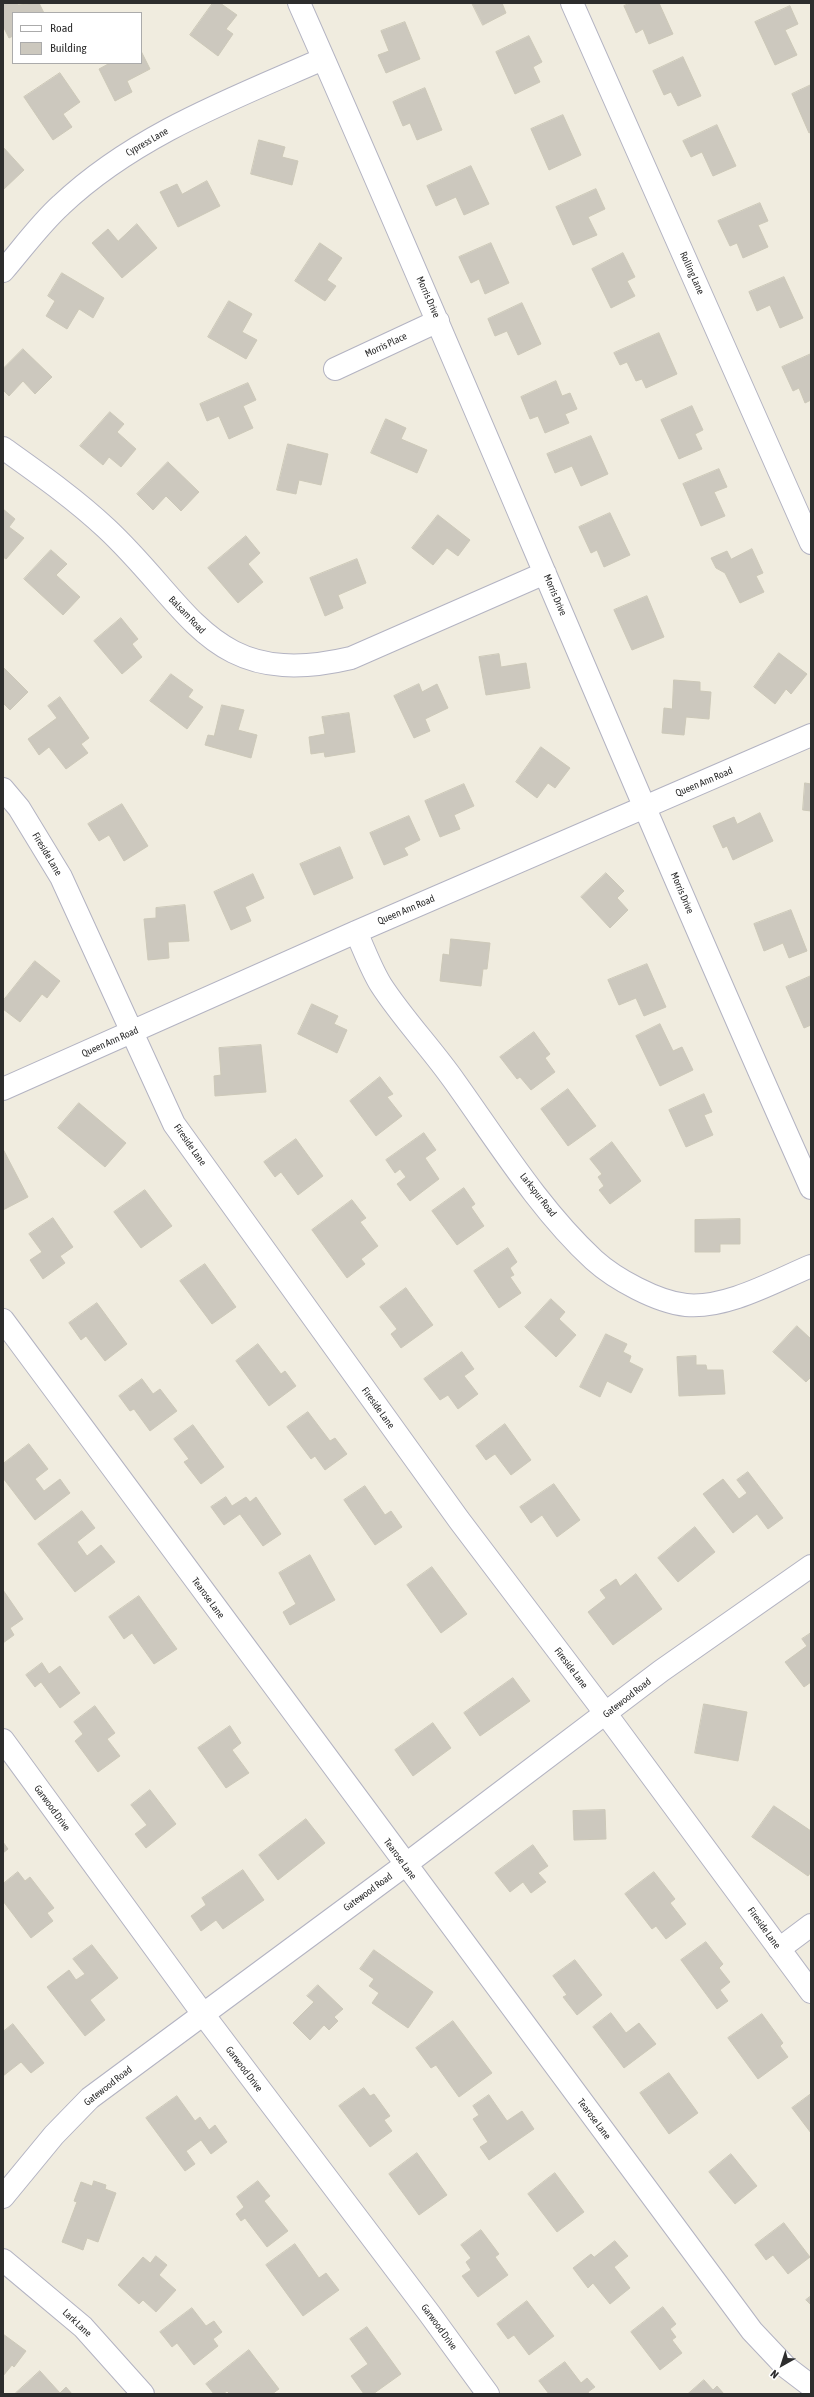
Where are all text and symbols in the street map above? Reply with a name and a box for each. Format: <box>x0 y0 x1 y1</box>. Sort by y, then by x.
legend <box>12 12 142 64</box>
text: Road <box>50 21 73 35</box>
text: Building <box>50 41 87 55</box>
street label: Cypress Lane <box>124 125 170 159</box>
street label: Rolling Lane <box>677 250 707 296</box>
street label: Morris Drive <box>414 275 442 319</box>
street label: Morris Place <box>363 330 409 360</box>
street label: Morris Drive <box>541 572 569 618</box>
street label: Balsam Road <box>166 594 208 636</box>
street label: Queen Ann Road <box>674 765 734 799</box>
street label: Fireside Lane <box>29 830 65 878</box>
street label: Morris Drive <box>668 870 696 916</box>
street label: Queen Ann Road <box>376 893 436 927</box>
street label: Queen Ann Road <box>80 1024 140 1060</box>
street label: Fireside Lane <box>171 1122 209 1168</box>
street label: Larkspur Road <box>517 1171 559 1219</box>
street label: Fireside Lane <box>359 1385 397 1431</box>
street label: Tearose Lane <box>189 1575 227 1621</box>
street label: Fireside Lane <box>552 1645 590 1691</box>
street label: Gatewood Road <box>601 1676 653 1720</box>
street label: Garwood Drive <box>31 1783 73 1833</box>
street label: Tearose Lane <box>381 1836 419 1882</box>
street label: Gatewood Road <box>341 1870 395 1914</box>
street label: Fireside Lane <box>745 1905 783 1951</box>
street label: Garwood Drive <box>223 2044 265 2094</box>
street label: Gatewood Road <box>82 2064 134 2108</box>
street label: Tearose Lane <box>575 2096 613 2142</box>
street label: Garwood Drive <box>418 2302 460 2352</box>
street label: Lark Lane <box>60 2307 94 2339</box>
north arrow <box>762 2345 802 2385</box>
text: N <box>768 2368 781 2381</box>

